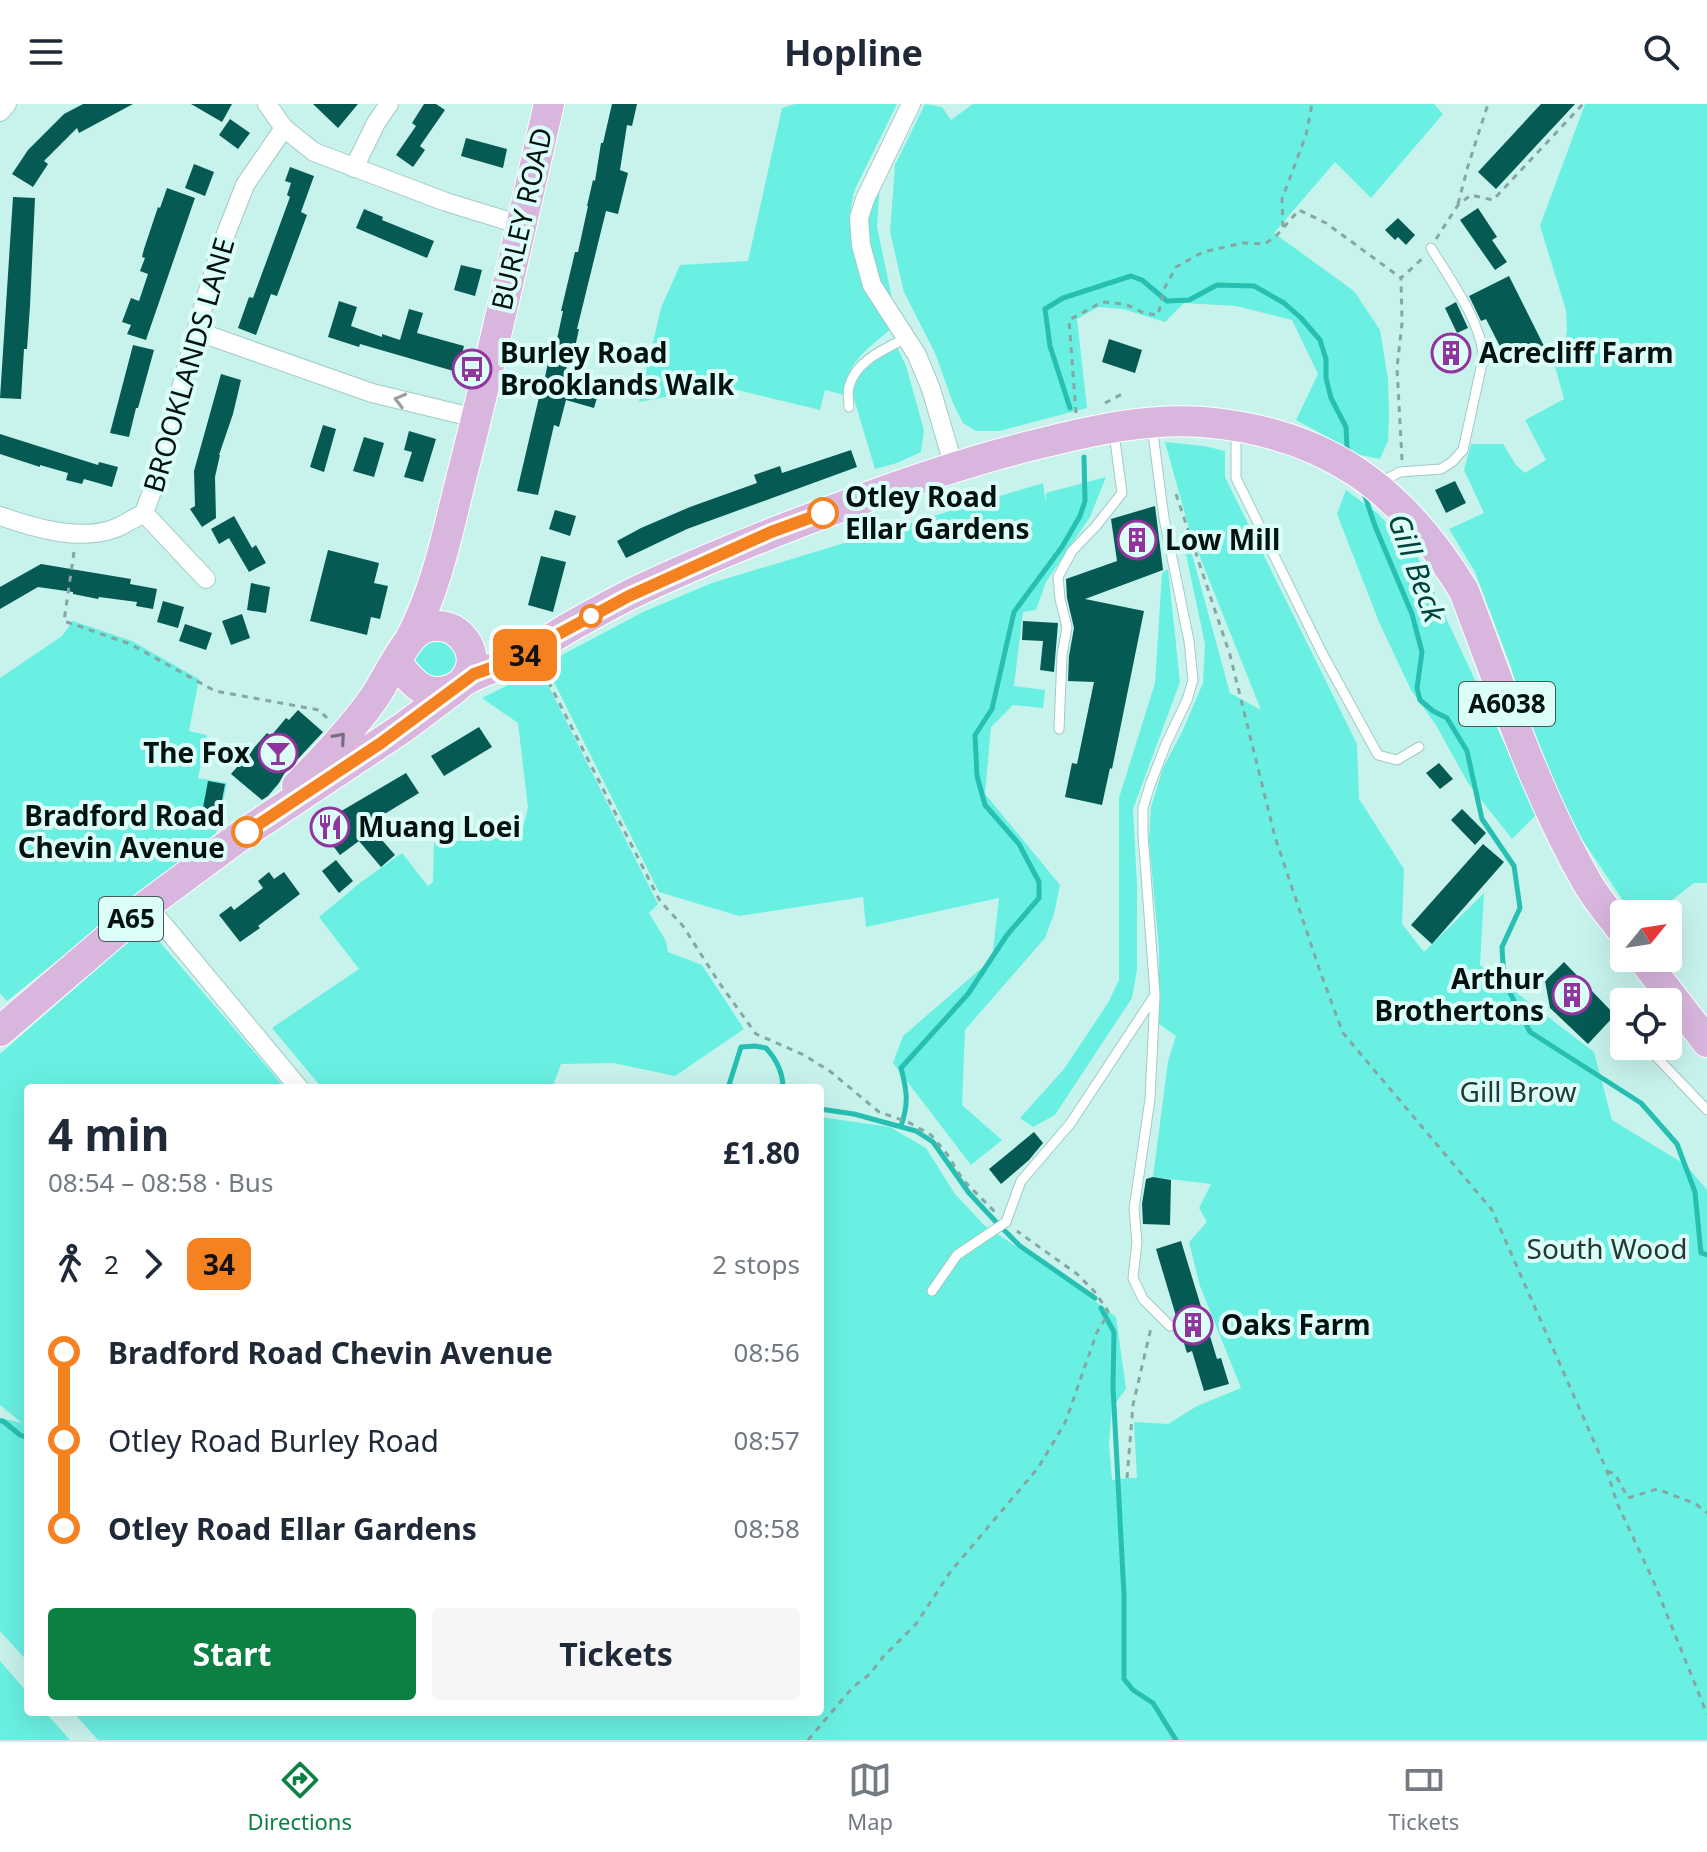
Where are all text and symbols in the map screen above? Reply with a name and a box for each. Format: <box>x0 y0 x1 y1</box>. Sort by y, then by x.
text: Hopline <box>784 28 923 77</box>
icon: menu <box>24 30 68 74</box>
icon: search <box>1639 30 1683 74</box>
street label: BURLEY ROAD <box>482 124 561 314</box>
street label: BROOKLANDS LANE <box>134 233 243 496</box>
building icon: Acrecliff Farm <box>1430 332 1472 374</box>
place label: Burley Road Brooklands Walk <box>500 333 735 403</box>
place label: Acrecliff Farm <box>1479 333 1674 371</box>
bus stop icon: Burley Road Brooklands Walk <box>451 348 493 390</box>
one-way arrow <box>394 392 408 409</box>
place label: Otley Road Ellar Gardens <box>845 477 1030 547</box>
marker: Otley Road Ellar Gardens <box>808 498 838 528</box>
water label: Gill Beck <box>1379 507 1456 629</box>
building icon: Low Mill <box>1116 519 1158 561</box>
place label: Low Mill <box>1165 520 1280 558</box>
unlabelled marker <box>580 605 602 627</box>
line badge: 34 <box>489 629 561 681</box>
text: 34 <box>509 636 541 674</box>
road number: A6038 <box>1459 682 1555 726</box>
bar icon: The Fox <box>257 732 299 774</box>
place label: The Fox <box>143 733 251 771</box>
one-way arrow <box>330 733 345 748</box>
place label: Bradford Road Chevin Avenue <box>18 796 225 866</box>
restaurant icon: Muang Loei <box>309 806 351 848</box>
place label: Muang Loei <box>358 807 521 845</box>
marker: Bradford Road Chevin Avenue <box>232 817 262 847</box>
road number: A65 <box>99 897 163 941</box>
north arrow <box>1610 900 1682 972</box>
map controls <box>1610 900 1682 1060</box>
place label: Arthur Brothertons <box>1374 959 1544 1029</box>
building icon: Arthur Brothertons <box>1551 974 1593 1016</box>
button: locate <box>1610 988 1682 1060</box>
park label: Gill Brow <box>1460 1072 1576 1110</box>
text: 4 min <box>48 1104 169 1164</box>
text: £1.80 <box>723 1132 800 1173</box>
text: 08:54 – 08:58 · Bus <box>48 1164 273 1200</box>
park label: South Wood <box>1527 1229 1687 1267</box>
icon: walk <box>48 1242 92 1286</box>
icon: forward <box>131 1242 175 1286</box>
text: 34 <box>203 1245 235 1283</box>
text: 2 <box>104 1246 119 1282</box>
text: 2 stops <box>712 1246 800 1282</box>
building icon: Oaks Farm <box>1172 1304 1214 1346</box>
place label: Oaks Farm <box>1221 1305 1371 1343</box>
text: Bradford Road Chevin Avenue <box>108 1332 553 1373</box>
text: 08:56 <box>734 1334 800 1370</box>
text: Otley Road Burley Road <box>108 1420 439 1461</box>
text: 08:57 <box>734 1422 800 1458</box>
text: Otley Road Ellar Gardens <box>108 1508 477 1549</box>
text: 08:58 <box>734 1510 800 1546</box>
button: Start <box>48 1608 416 1700</box>
button: Tickets <box>432 1608 800 1700</box>
tab: Directions <box>248 1758 352 1836</box>
tab: Map <box>847 1758 893 1836</box>
tab: Tickets <box>1388 1758 1459 1836</box>

